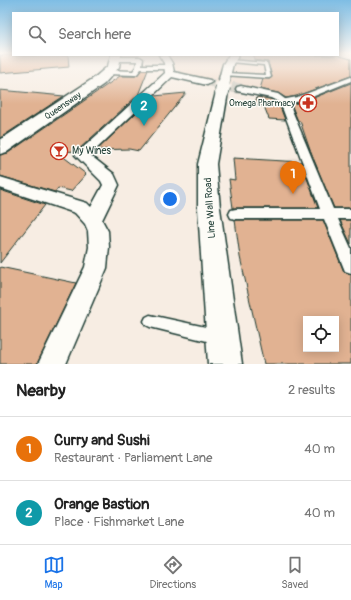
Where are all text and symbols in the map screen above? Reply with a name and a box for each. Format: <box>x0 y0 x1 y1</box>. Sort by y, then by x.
search box <box>12 12 339 56</box>
icon: search <box>26 23 48 45</box>
text: Search here <box>58 25 131 44</box>
street label: Queensway <box>43 90 84 122</box>
pin: 2 <box>131 93 157 126</box>
pharmacy icon: Omega Pharmacy <box>298 93 318 113</box>
place label: Omega Pharmacy <box>229 98 295 109</box>
bar icon: My Wines <box>49 141 69 161</box>
place label: My Wines <box>72 145 111 157</box>
pin: 1 <box>280 161 306 194</box>
street label: Line Wall Road <box>202 177 218 239</box>
your location <box>160 189 180 209</box>
map controls <box>303 316 339 352</box>
button: locate <box>303 316 339 352</box>
text: Nearby <box>16 380 65 401</box>
text: 2 results <box>288 382 335 398</box>
text: Curry and Sushi <box>54 431 150 450</box>
text: 1 <box>26 441 32 457</box>
text: 40 m <box>304 441 335 457</box>
text: Restaurant · Parliament Lane <box>54 450 212 466</box>
text: Orange Bastion <box>54 495 149 514</box>
text: 2 <box>25 505 33 521</box>
text: 40 m <box>304 505 335 521</box>
text: Place · Fishmarket Lane <box>54 514 184 530</box>
tab: Map <box>43 554 65 591</box>
tab: Directions <box>150 554 196 591</box>
tab: Saved <box>281 554 308 591</box>

